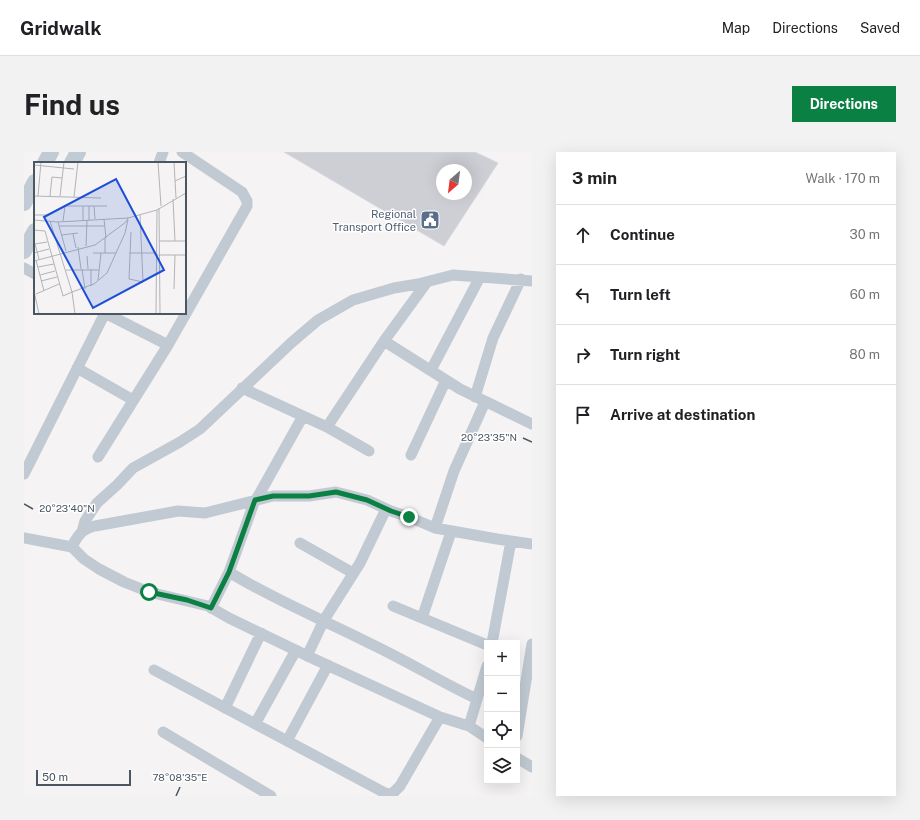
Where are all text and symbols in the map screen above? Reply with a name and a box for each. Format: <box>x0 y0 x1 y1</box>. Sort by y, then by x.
text: Gridwalk <box>20 17 101 39</box>
text: Map <box>722 20 750 36</box>
text: Directions <box>772 20 838 36</box>
text: Saved <box>860 20 900 36</box>
button: Directions <box>792 86 896 122</box>
text: Find us <box>24 88 120 121</box>
inset map <box>34 162 186 314</box>
north arrow <box>436 164 472 200</box>
text: 3 min <box>572 168 617 188</box>
text: Walk · 170 m <box>805 171 880 186</box>
place label: Regional Transport Office <box>333 208 416 233</box>
public building icon: Regional Transport Office <box>419 209 441 231</box>
icon: ahead <box>572 224 594 246</box>
text: Continue <box>610 226 675 243</box>
text: 30 m <box>850 227 880 242</box>
icon: left <box>572 284 594 306</box>
text: Turn left <box>610 286 671 303</box>
text: 60 m <box>850 287 880 302</box>
icon: right <box>572 344 594 366</box>
text: Turn right <box>610 346 680 363</box>
text: 80 m <box>849 347 880 362</box>
icon: arrive <box>572 404 594 426</box>
text: Arrive at destination <box>610 406 755 423</box>
text: 20°23'35"N <box>461 431 517 443</box>
text: 20°23'40"N <box>39 502 95 514</box>
route end <box>400 508 418 526</box>
route start <box>140 583 158 601</box>
map controls <box>484 640 520 784</box>
button: + <box>484 640 520 676</box>
button: − <box>484 676 520 712</box>
button: locate <box>484 712 520 748</box>
button: layers <box>484 748 520 784</box>
scale bar <box>36 768 131 787</box>
text: 50 m <box>42 771 68 783</box>
text: 78°08'35"E <box>152 771 208 783</box>

